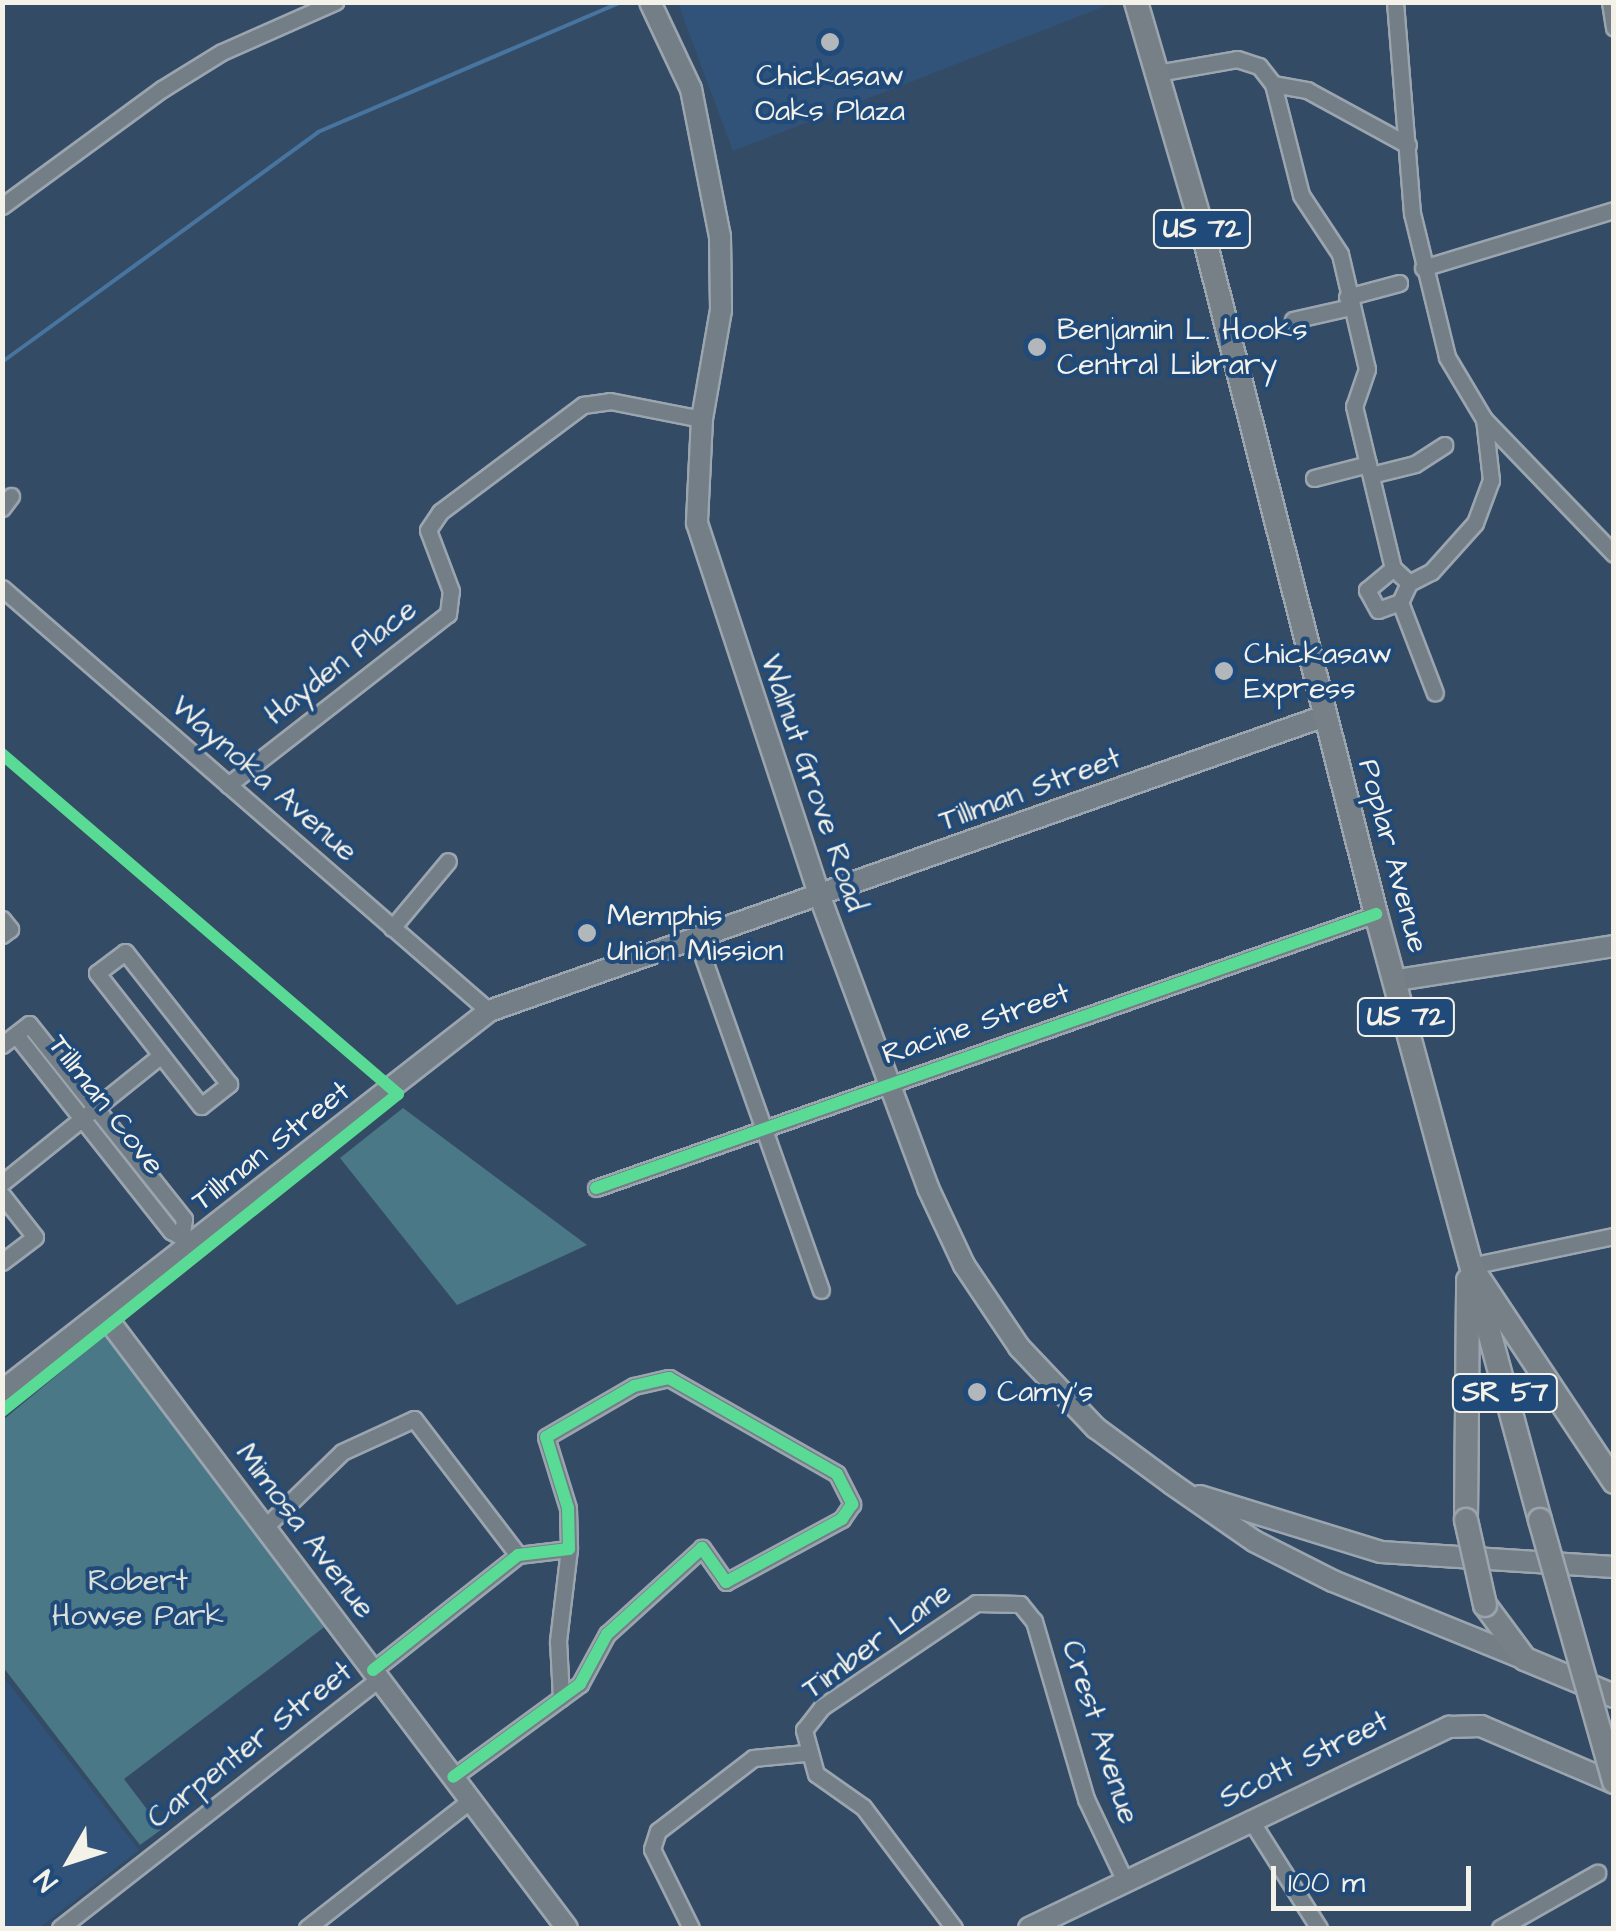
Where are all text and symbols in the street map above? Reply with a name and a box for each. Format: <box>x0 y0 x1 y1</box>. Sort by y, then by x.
marker: Chickasaw Oaks Plaza <box>819 31 841 53</box>
place label: Chickasaw Oaks Plaza <box>755 58 905 128</box>
road number: US 72 <box>1152 206 1252 252</box>
place label: Benjamin L. Hooks Central Library <box>1057 312 1307 382</box>
marker: Benjamin L. Hooks Central Library <box>1026 336 1048 358</box>
street label: Hayden Place <box>258 592 424 732</box>
place label: Chickasaw Express <box>1244 636 1392 706</box>
street label: Walnut Grove Road <box>752 650 874 916</box>
marker: Chickasaw Express <box>1213 660 1235 682</box>
street label: Waynoka Avenue <box>164 688 364 870</box>
street label: Tillman Street <box>934 740 1126 840</box>
street label: Poplar Avenue <box>1350 755 1436 957</box>
place label: Memphis Union Mission <box>607 898 783 968</box>
marker: Memphis Union Mission <box>576 922 598 944</box>
street label: Racine Street <box>877 975 1075 1073</box>
road number: US 72 <box>1356 994 1456 1040</box>
street label: Tillman Cove <box>40 1028 172 1182</box>
street label: Tillman Street <box>185 1073 357 1219</box>
road number: SR 57 <box>1450 1370 1560 1416</box>
place label: Camy's <box>997 1374 1093 1410</box>
marker: Camy's <box>966 1381 988 1403</box>
street label: Mimosa Avenue <box>228 1437 382 1625</box>
park label: Robert Howse Park <box>52 1563 224 1634</box>
street label: Timber Lane <box>795 1575 959 1707</box>
street label: Crest Avenue <box>1053 1636 1147 1828</box>
street label: Carpenter Street <box>140 1654 360 1836</box>
street label: Scott Street <box>1213 1704 1395 1816</box>
north arrow <box>20 1811 120 1911</box>
scale bar <box>1276 1846 1476 1908</box>
text: N <box>26 1861 67 1899</box>
text: 100 m <box>1288 1862 1365 1904</box>

